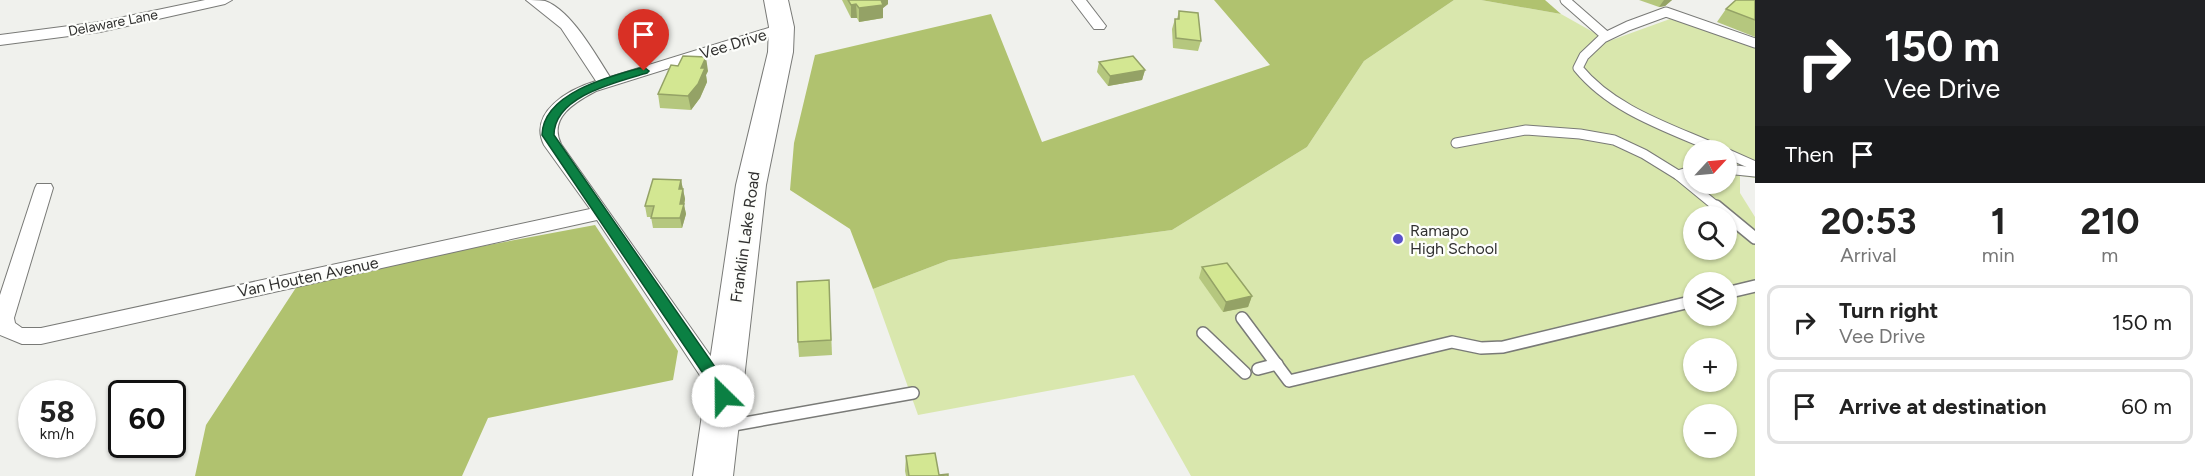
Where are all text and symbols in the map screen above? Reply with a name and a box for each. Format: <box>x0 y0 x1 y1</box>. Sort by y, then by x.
street label: Delaware Lane <box>67 6 160 40</box>
pin <box>618 9 669 71</box>
icon: arrive <box>627 18 660 51</box>
text: 150 m <box>1884 21 2000 72</box>
icon: right <box>1785 24 1863 102</box>
street label: Vee Drive <box>697 25 769 63</box>
text: Vee Drive <box>1884 72 2000 105</box>
icon: arrive <box>1846 138 1879 171</box>
north arrow <box>1683 140 1737 194</box>
map controls <box>1683 140 1737 458</box>
text: Then <box>1785 141 1834 168</box>
street label: Franklin Lake Road <box>726 170 764 304</box>
text: 20:53 <box>1820 200 1916 243</box>
text: 1 <box>1991 200 2006 243</box>
text: 210 <box>2080 200 2140 243</box>
button: search <box>1683 206 1737 260</box>
place label: Ramapo High School <box>1410 221 1498 258</box>
marker: Ramapo High School <box>1391 232 1405 246</box>
text: Arrival <box>1840 243 1897 267</box>
text: min <box>1982 243 2015 267</box>
text: m <box>2101 243 2118 267</box>
street label: Van Houten Avenue <box>236 253 380 301</box>
button: layers <box>1683 272 1737 326</box>
text: Turn right <box>1839 297 1938 324</box>
icon: right <box>1788 306 1821 339</box>
text: 150 m <box>2112 309 2172 336</box>
text: Vee Drive <box>1839 324 1925 348</box>
button: + <box>1683 338 1737 392</box>
position arrow <box>691 364 755 428</box>
speed limit sign: 60 <box>108 380 186 458</box>
icon: arrive <box>1788 390 1821 423</box>
text: 58 <box>39 393 75 430</box>
text: Arrive at destination <box>1839 393 2047 420</box>
text: 60 m <box>2121 393 2172 420</box>
button: − <box>1683 404 1737 458</box>
text: km/h <box>40 425 74 443</box>

